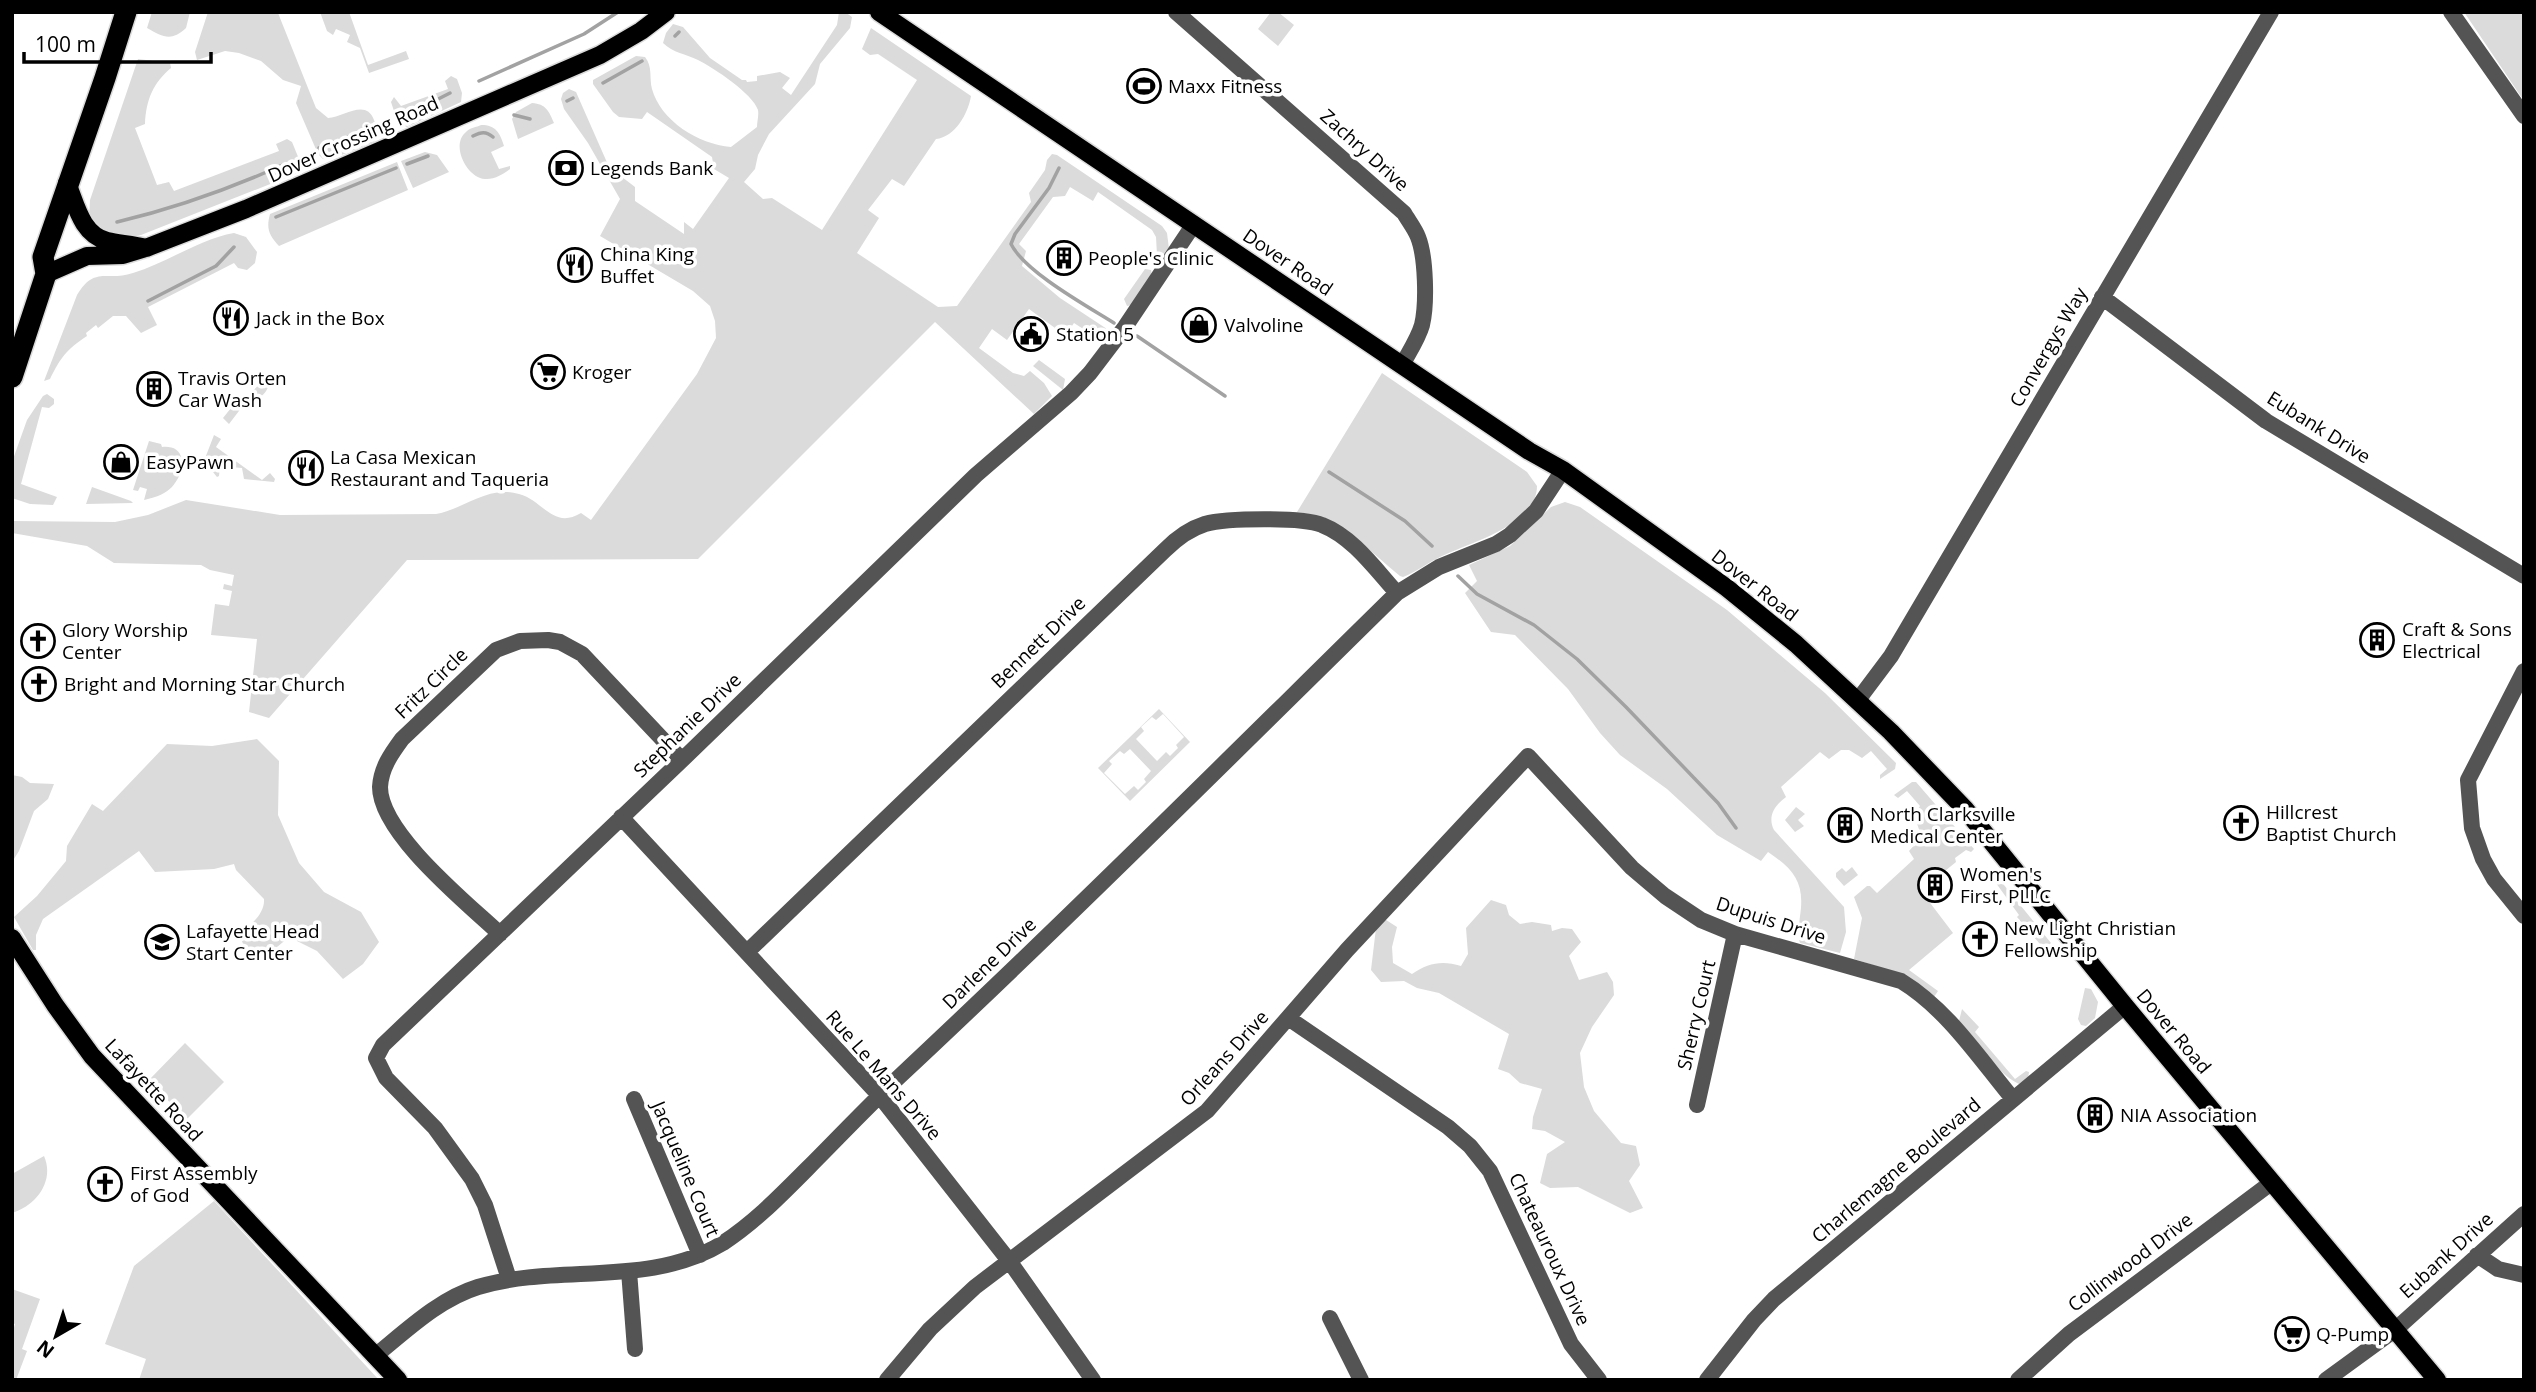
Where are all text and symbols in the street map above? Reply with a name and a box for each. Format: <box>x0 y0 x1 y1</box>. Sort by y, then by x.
scale bar <box>24 21 212 65</box>
text: 100 m <box>35 30 96 58</box>
sports icon: Maxx Fitness <box>1125 67 1163 105</box>
place label: Maxx Fitness <box>1168 73 1282 99</box>
street label: Dover Crossing Road <box>263 90 443 188</box>
street label: Zachry Drive <box>1315 103 1415 197</box>
bank icon: Legends Bank <box>547 149 585 187</box>
place label: Legends Bank <box>590 155 713 181</box>
street label: Dover Road <box>1238 222 1338 302</box>
building icon: People's Clinic <box>1045 239 1083 277</box>
place label: China King Buffet <box>600 241 694 289</box>
place label: People's Clinic <box>1088 245 1214 271</box>
restaurant icon: China King Buffet <box>556 246 594 284</box>
street label: Convergys Way <box>2003 282 2093 412</box>
restaurant icon: Jack in the Box <box>212 299 250 337</box>
place label: Jack in the Box <box>254 305 385 331</box>
shop icon: Valvoline <box>1180 306 1218 344</box>
place label: Valvoline <box>1224 312 1304 338</box>
public building icon: Station 5 <box>1012 315 1050 353</box>
place label: Station 5 <box>1056 321 1134 347</box>
supermarket icon: Kroger <box>529 353 567 391</box>
place label: Kroger <box>572 359 632 385</box>
place label: Travis Orten Car Wash <box>178 365 287 413</box>
building icon: Travis Orten Car Wash <box>135 370 173 408</box>
street label: Eubank Drive <box>2262 385 2376 469</box>
shop icon: EasyPawn <box>102 443 140 481</box>
place label: La Casa Mexican Restaurant and Taqueria <box>330 444 549 492</box>
place label: EasyPawn <box>146 449 234 475</box>
restaurant icon: La Casa Mexican Restaurant and Taqueria <box>287 449 325 487</box>
street label: Dover Road <box>1706 543 1804 627</box>
street label: Bennett Drive <box>985 590 1091 694</box>
place label: Craft & Sons Electrical <box>2402 616 2512 664</box>
place label: Glory Worship Center <box>62 617 188 665</box>
building icon: Craft & Sons Electrical <box>2358 621 2396 659</box>
church icon: Glory Worship Center <box>19 622 57 660</box>
street label: Fritz Circle <box>389 642 473 724</box>
church icon: Bright and Morning Star Church <box>20 665 58 703</box>
street label: Stephanie Drive <box>628 667 746 783</box>
place label: Bright and Morning Star Church <box>64 671 345 697</box>
place label: Hillcrest Baptist Church <box>2266 799 2397 847</box>
place label: North Clarksville Medical Center <box>1870 801 2016 849</box>
church icon: Hillcrest Baptist Church <box>2222 804 2260 842</box>
building icon: North Clarksville Medical Center <box>1826 806 1864 844</box>
place label: Women's First, PLLC <box>1960 861 2051 909</box>
building icon: Women's First, PLLC <box>1916 866 1954 904</box>
street label: Dupuis Drive <box>1713 890 1829 950</box>
street label: Darlene Drive <box>936 912 1042 1014</box>
place label: New Light Christian Fellowship <box>2004 915 2176 963</box>
place label: Lafayette Head Start Center <box>186 918 320 966</box>
church icon: New Light Christian Fellowship <box>1961 920 1999 958</box>
school or university icon: Lafayette Head Start Center <box>143 923 181 961</box>
street label: Sherry Court <box>1671 957 1721 1073</box>
street label: Dover Road <box>2131 983 2217 1079</box>
street label: Rue Le Mans Drive <box>820 1004 948 1146</box>
street label: Orleans Drive <box>1174 1004 1274 1112</box>
street label: Lafayette Road <box>99 1033 209 1147</box>
street label: Charlemagne Boulevard <box>1806 1091 1986 1249</box>
street label: Jacqueline Court <box>645 1095 726 1241</box>
building icon: NIA Association <box>2076 1096 2114 1134</box>
place label: NIA Association <box>2120 1102 2257 1128</box>
place label: First Assembly of God <box>130 1160 258 1208</box>
church icon: First Assembly of God <box>86 1165 124 1203</box>
street label: Chateauroux Drive <box>1503 1168 1597 1330</box>
street label: Collinwood Drive <box>2062 1206 2198 1318</box>
street label: Eubank Drive <box>2394 1206 2498 1304</box>
north arrow <box>21 1301 91 1371</box>
supermarket icon: Q-Pump <box>2273 1315 2311 1353</box>
place label: Q-Pump <box>2316 1321 2389 1347</box>
text: N <box>31 1334 59 1364</box>

